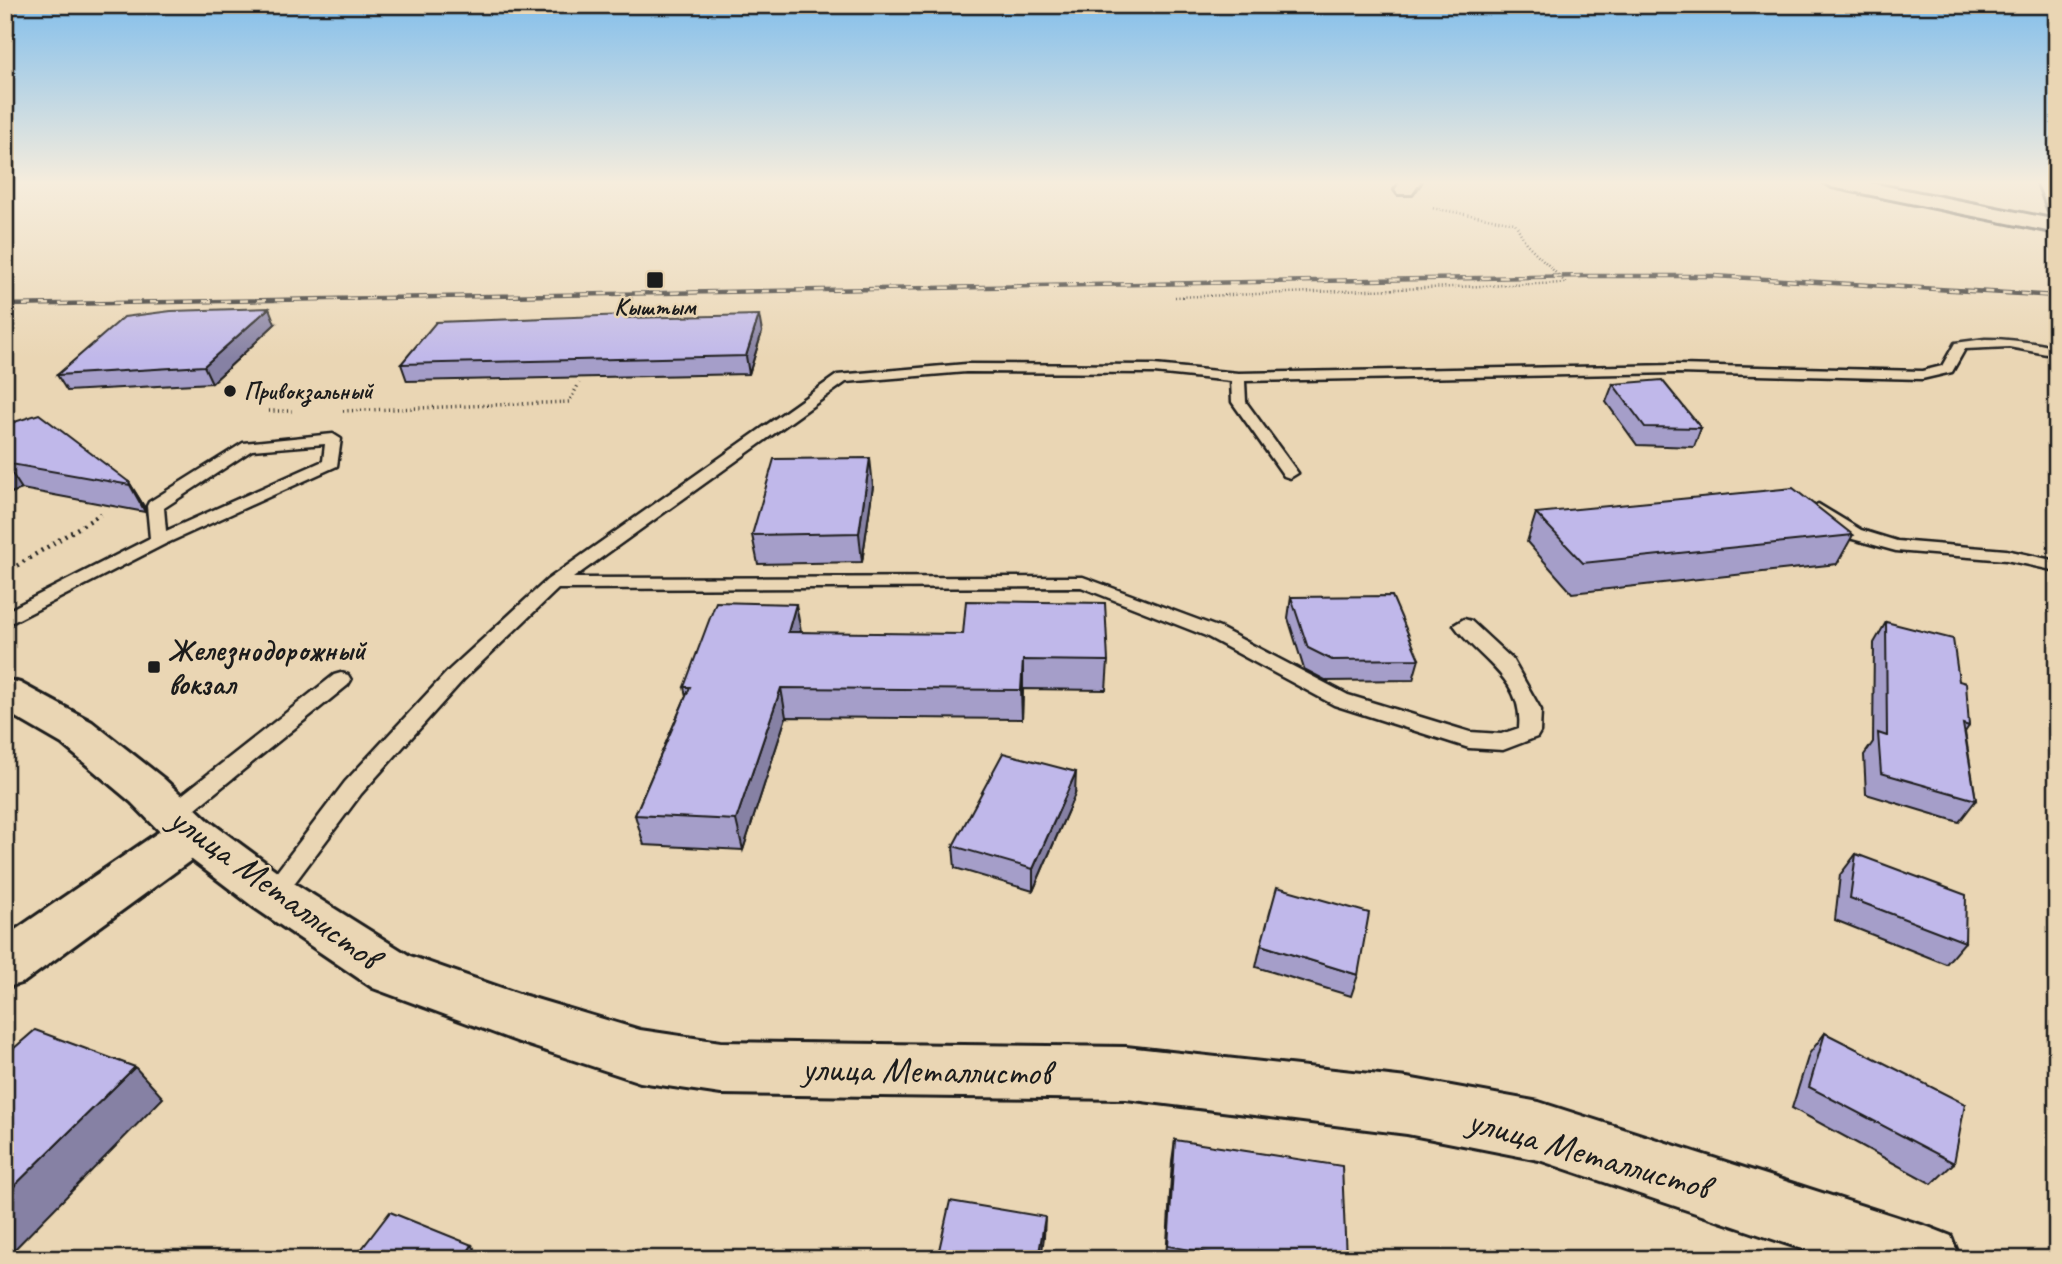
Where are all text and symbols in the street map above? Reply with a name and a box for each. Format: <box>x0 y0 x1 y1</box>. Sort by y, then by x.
marker: Кыштым <box>645 270 665 290</box>
place label: Кыштым <box>614 292 698 322</box>
place label: Привокзальный <box>244 376 374 407</box>
marker: Привокзальный <box>222 383 238 399</box>
place label: Железнодорожный вокзал <box>168 631 368 703</box>
marker: Железнодорожный вокзал <box>146 659 162 675</box>
street label: улица Металлистов <box>159 794 394 983</box>
street label: улица Металлистов <box>799 1044 1057 1096</box>
street label: улица Металлистов <box>1461 1096 1721 1212</box>

